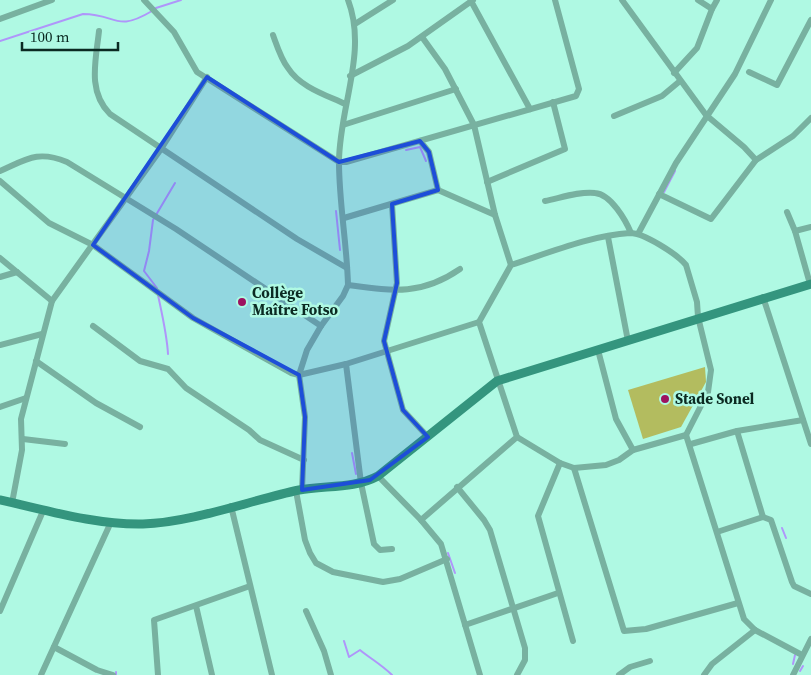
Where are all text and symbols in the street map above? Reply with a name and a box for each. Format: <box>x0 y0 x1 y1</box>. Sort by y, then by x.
scale bar <box>22 20 119 52</box>
text: 100 m <box>30 26 70 47</box>
place label: Collège Maître Fotso <box>252 282 339 320</box>
marker: Collège Maître Fotso <box>236 296 248 308</box>
place label: Stade Sonel <box>675 388 755 409</box>
marker: Stade Sonel <box>659 393 671 405</box>

